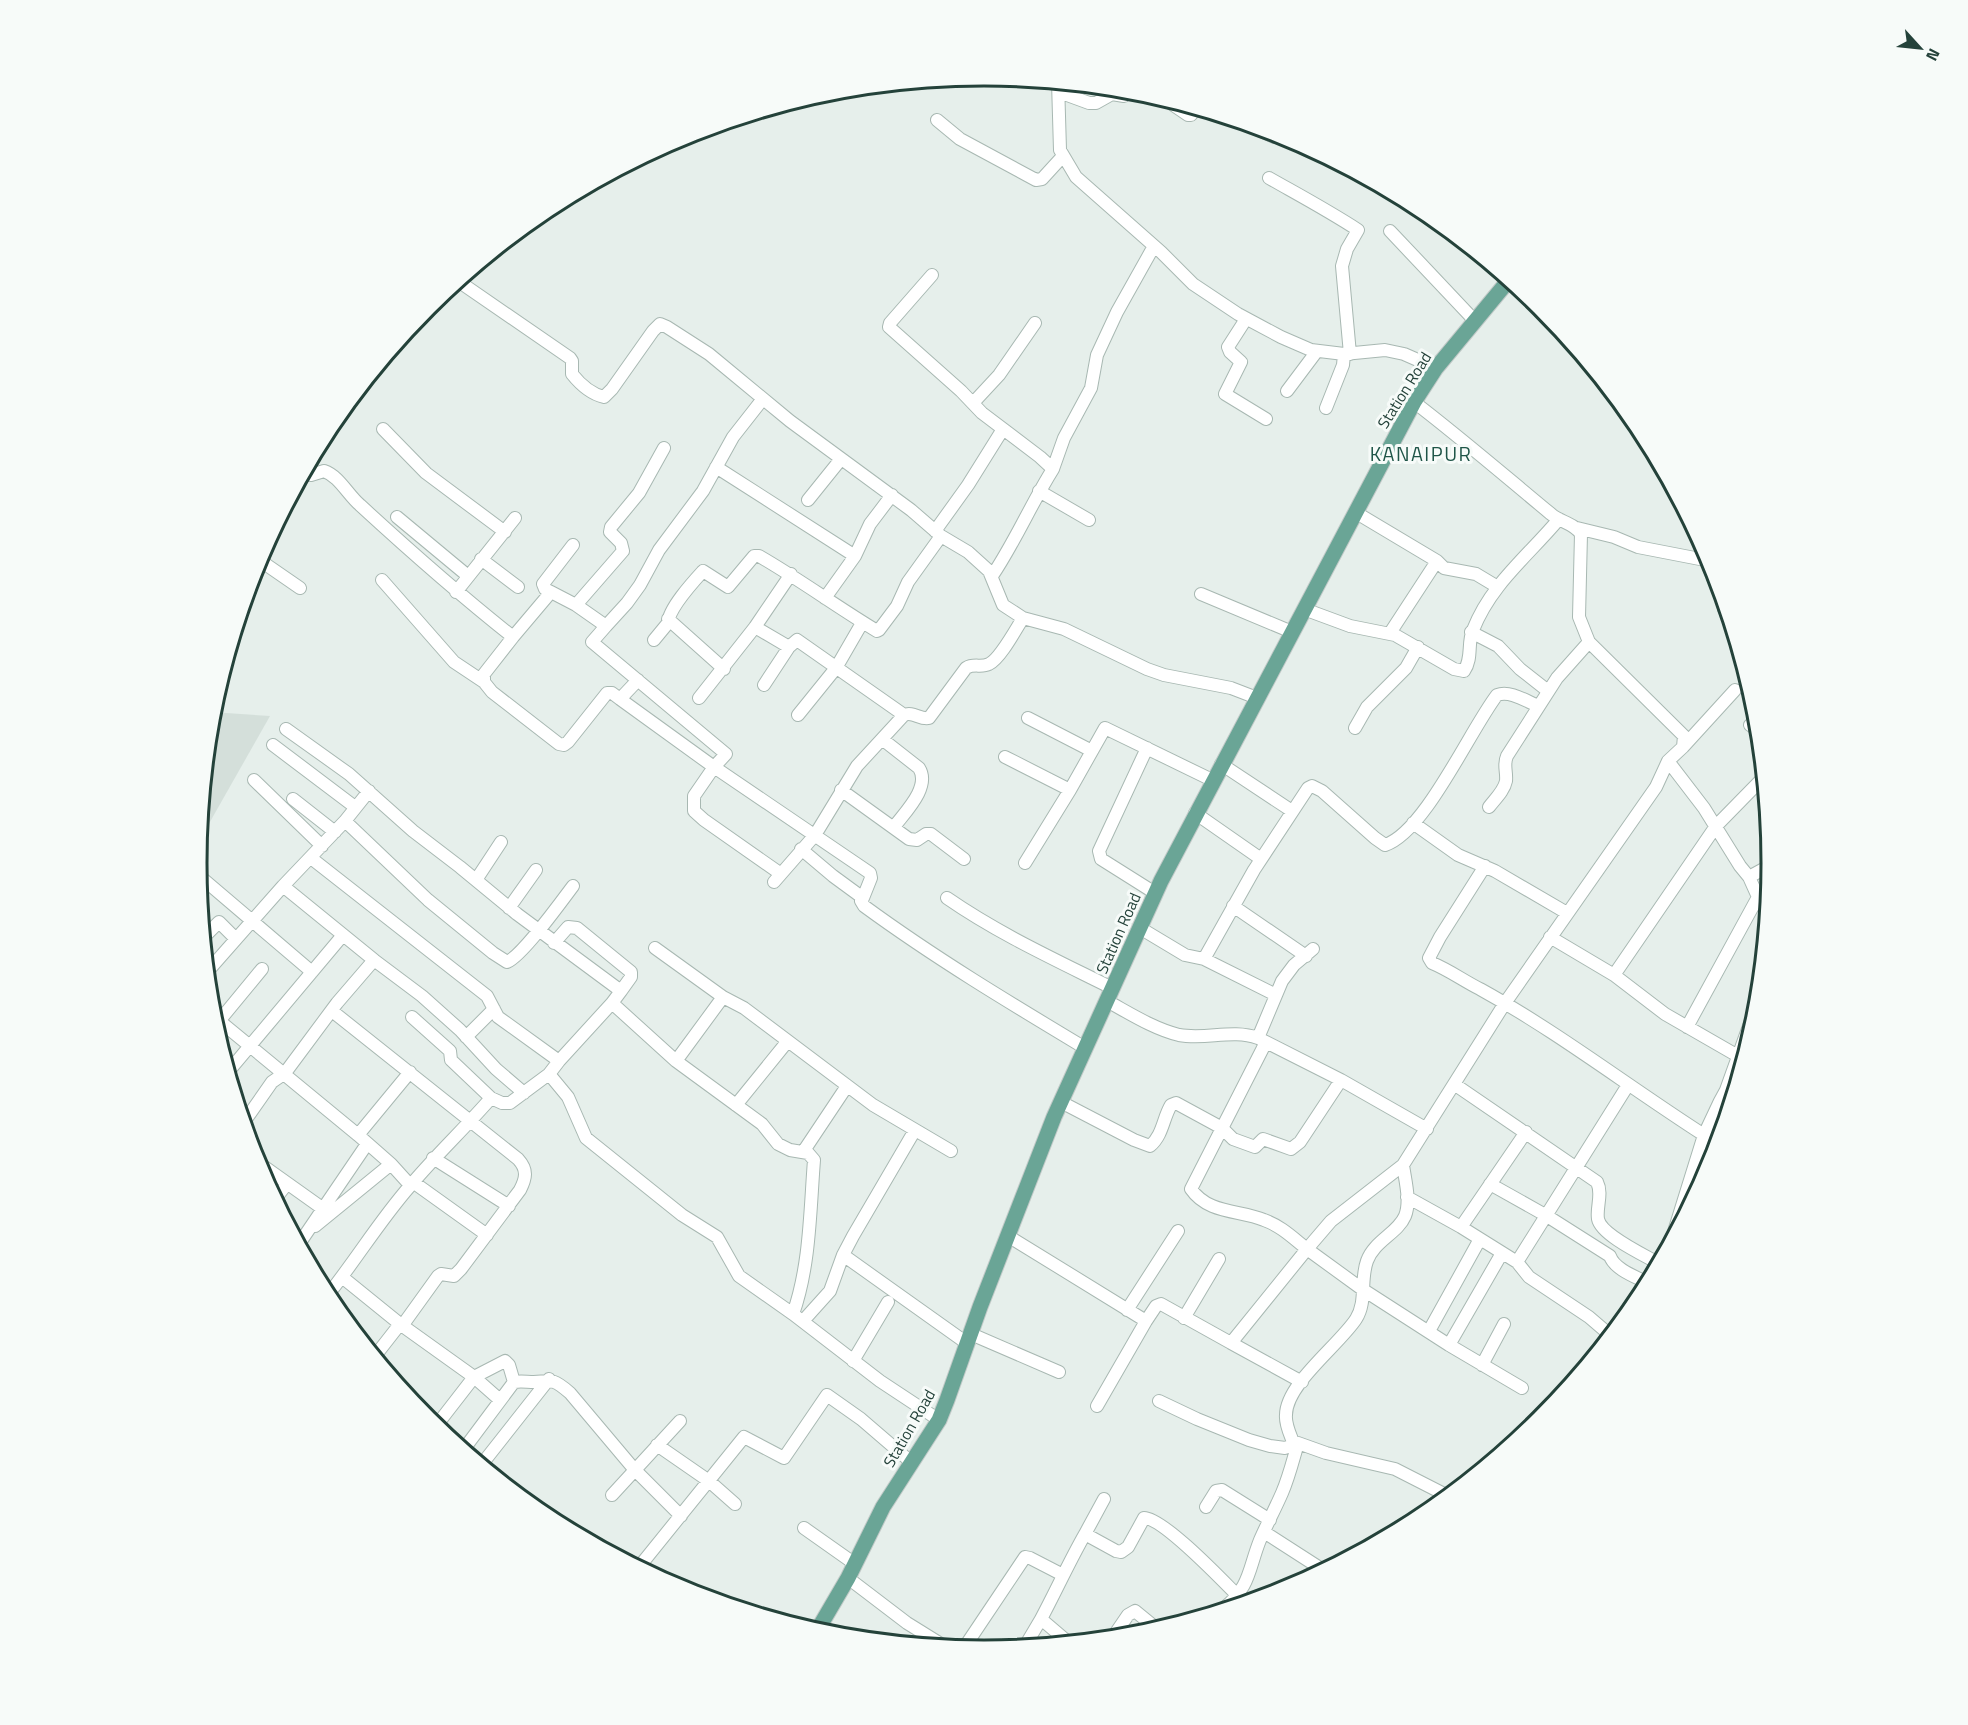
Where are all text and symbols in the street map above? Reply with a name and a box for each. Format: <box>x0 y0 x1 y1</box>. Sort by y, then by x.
north arrow <box>1890 18 1950 78</box>
text: N <box>1920 44 1947 65</box>
street label: Station Road <box>1371 347 1437 433</box>
district label: KANAIPUR <box>1370 438 1472 469</box>
street label: Station Road <box>1089 889 1147 977</box>
street label: Station Road <box>877 1385 941 1471</box>

